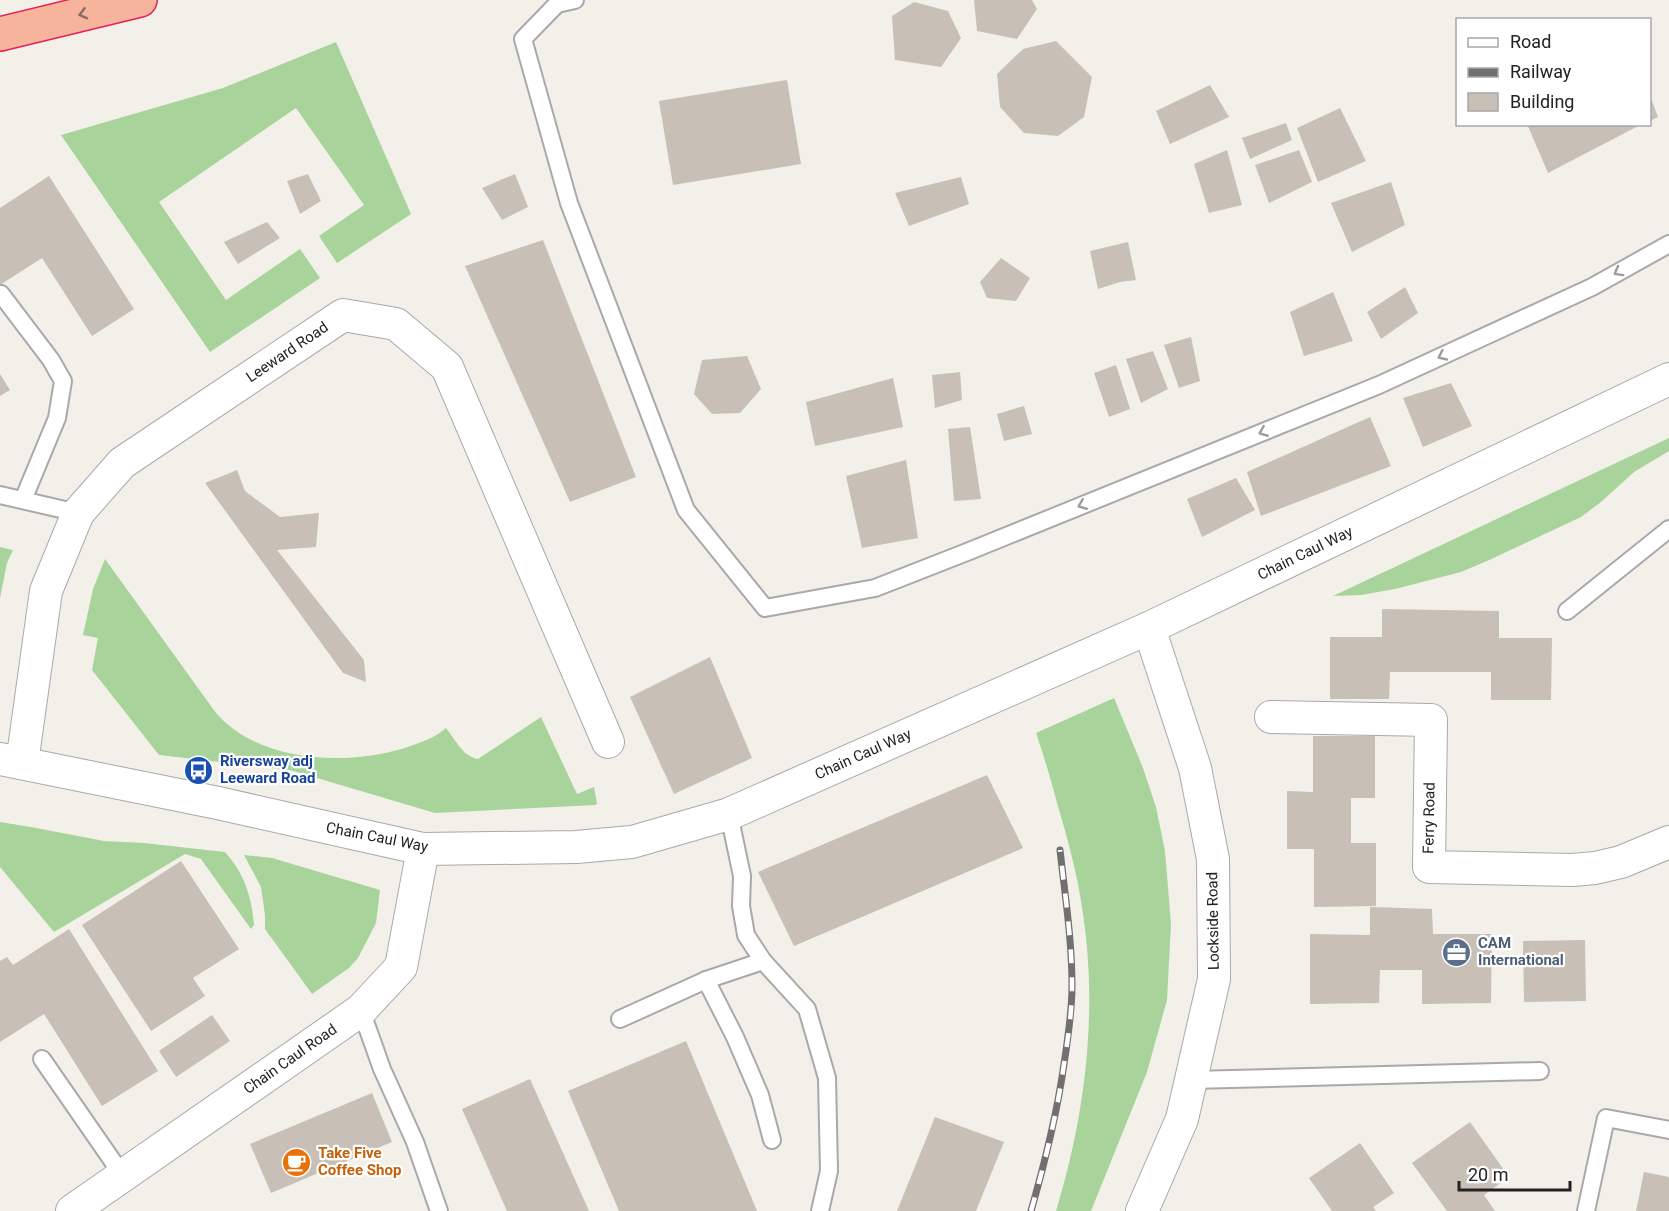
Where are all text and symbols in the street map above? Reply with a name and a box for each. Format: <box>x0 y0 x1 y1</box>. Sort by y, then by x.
one-way arrow <box>78 6 88 19</box>
legend <box>1456 18 1651 126</box>
text: Road <box>1510 31 1551 52</box>
text: Railway <box>1510 61 1572 82</box>
text: Building <box>1510 91 1574 112</box>
one-way arrow <box>1614 265 1624 276</box>
street label: Leeward Road <box>243 318 331 386</box>
one-way arrow <box>1437 349 1448 361</box>
one-way arrow <box>1258 425 1269 437</box>
one-way arrow <box>1077 498 1088 510</box>
street label: Chain Caul Way <box>1254 522 1356 584</box>
street label: Chain Caul Way <box>812 725 914 783</box>
place label: Riversway adj Leeward Road <box>220 752 315 787</box>
bus stop icon: Riversway adj Leeward Road <box>183 754 215 786</box>
street label: Ferry Road <box>1419 782 1439 854</box>
street label: Chain Caul Way <box>324 818 430 856</box>
street label: Lockside Road <box>1203 872 1223 970</box>
place label: CAM International <box>1478 934 1564 969</box>
office icon: CAM International <box>1441 936 1473 968</box>
street label: Chain Caul Road <box>240 1020 340 1098</box>
place label: Take Five Coffee Shop <box>318 1144 401 1179</box>
cafe icon: Take Five Coffee Shop <box>281 1146 313 1178</box>
scale bar <box>1459 1154 1570 1192</box>
text: 20 m <box>1468 1164 1508 1185</box>

